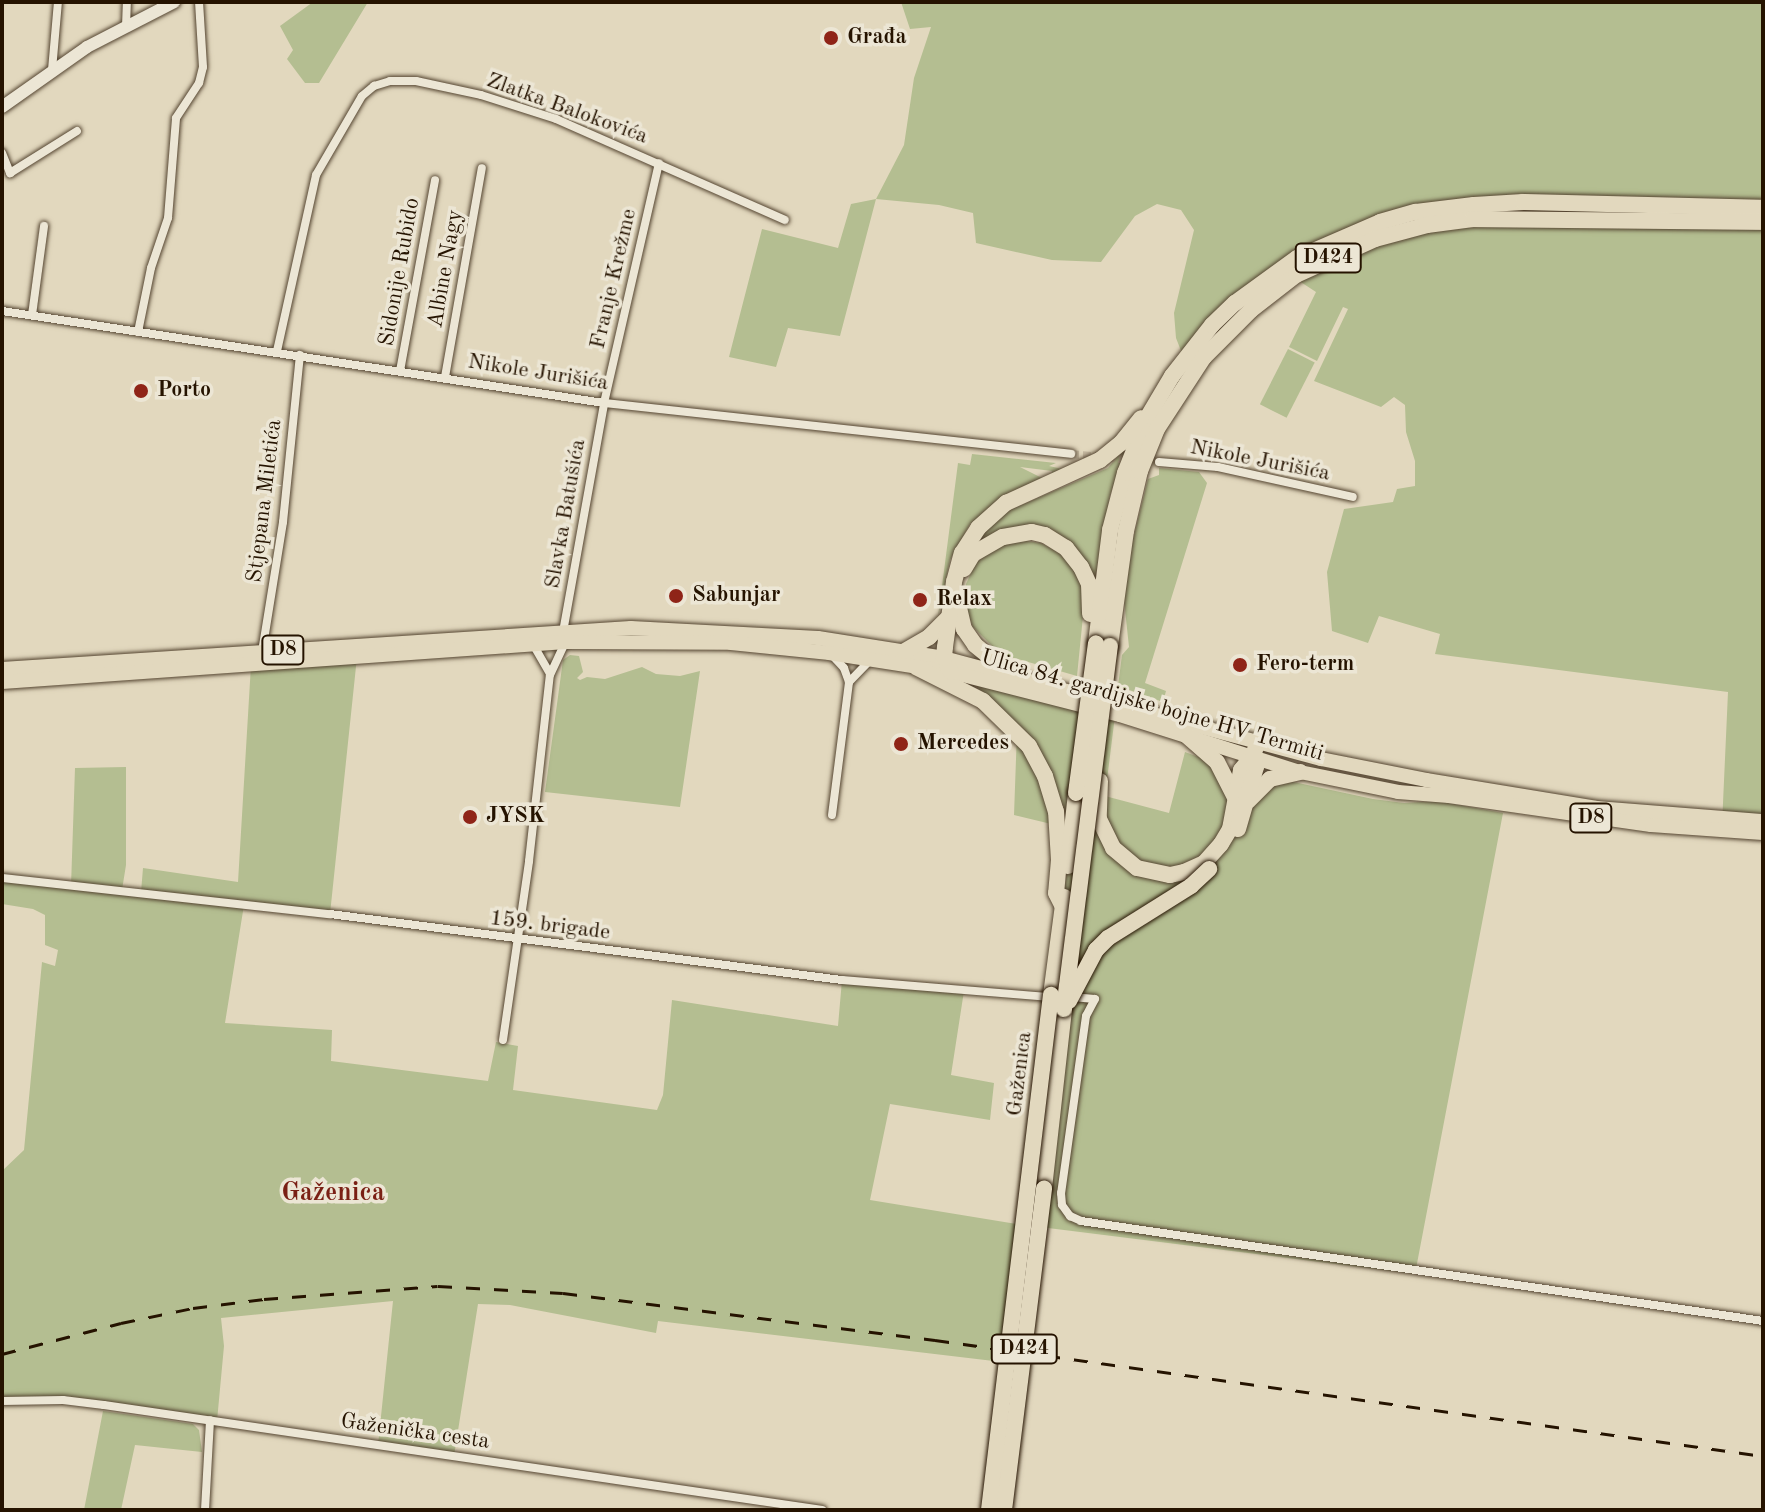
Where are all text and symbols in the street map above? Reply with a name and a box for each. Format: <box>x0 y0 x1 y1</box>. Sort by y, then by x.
place label: Građa <box>847 25 907 51</box>
marker: Građa <box>822 29 840 47</box>
street label: Zlatka Balokovića <box>483 68 651 150</box>
street label: Sidonije Rubido <box>374 196 426 348</box>
street label: Franje Krežme <box>585 206 643 352</box>
street label: Albine Nagy <box>423 208 469 330</box>
road number: D424 <box>1294 242 1362 274</box>
street label: Nikole Jurišića <box>466 349 610 397</box>
place label: Porto <box>157 378 211 404</box>
marker: Porto <box>132 382 150 400</box>
street label: Stjepana Miletića <box>242 418 288 584</box>
street label: Nikole Jurišića <box>1188 434 1332 488</box>
street label: Slavka Batušića <box>540 437 592 591</box>
place label: Sabunjar <box>692 583 781 609</box>
marker: Sabunjar <box>667 587 685 605</box>
place label: Relax <box>936 587 992 613</box>
marker: Relax <box>911 591 929 609</box>
road number: D8 <box>261 634 305 666</box>
street label: Ulica 84. gardijske bojne HV Termiti <box>978 644 1326 768</box>
place label: Fero-term <box>1256 652 1354 678</box>
marker: Fero-term <box>1231 656 1249 674</box>
place label: Mercedes <box>917 731 1009 757</box>
marker: Mercedes <box>892 735 910 753</box>
road number: D8 <box>1569 802 1613 834</box>
place label: JYSK <box>486 804 545 830</box>
marker: JYSK <box>461 808 479 826</box>
street label: 159. brigade <box>488 906 612 946</box>
street label: Gaženica <box>1002 1030 1038 1118</box>
district label: Gaženica <box>281 1178 385 1210</box>
road number: D424 <box>990 1333 1058 1365</box>
street label: Gaženička cesta <box>339 1408 491 1456</box>

